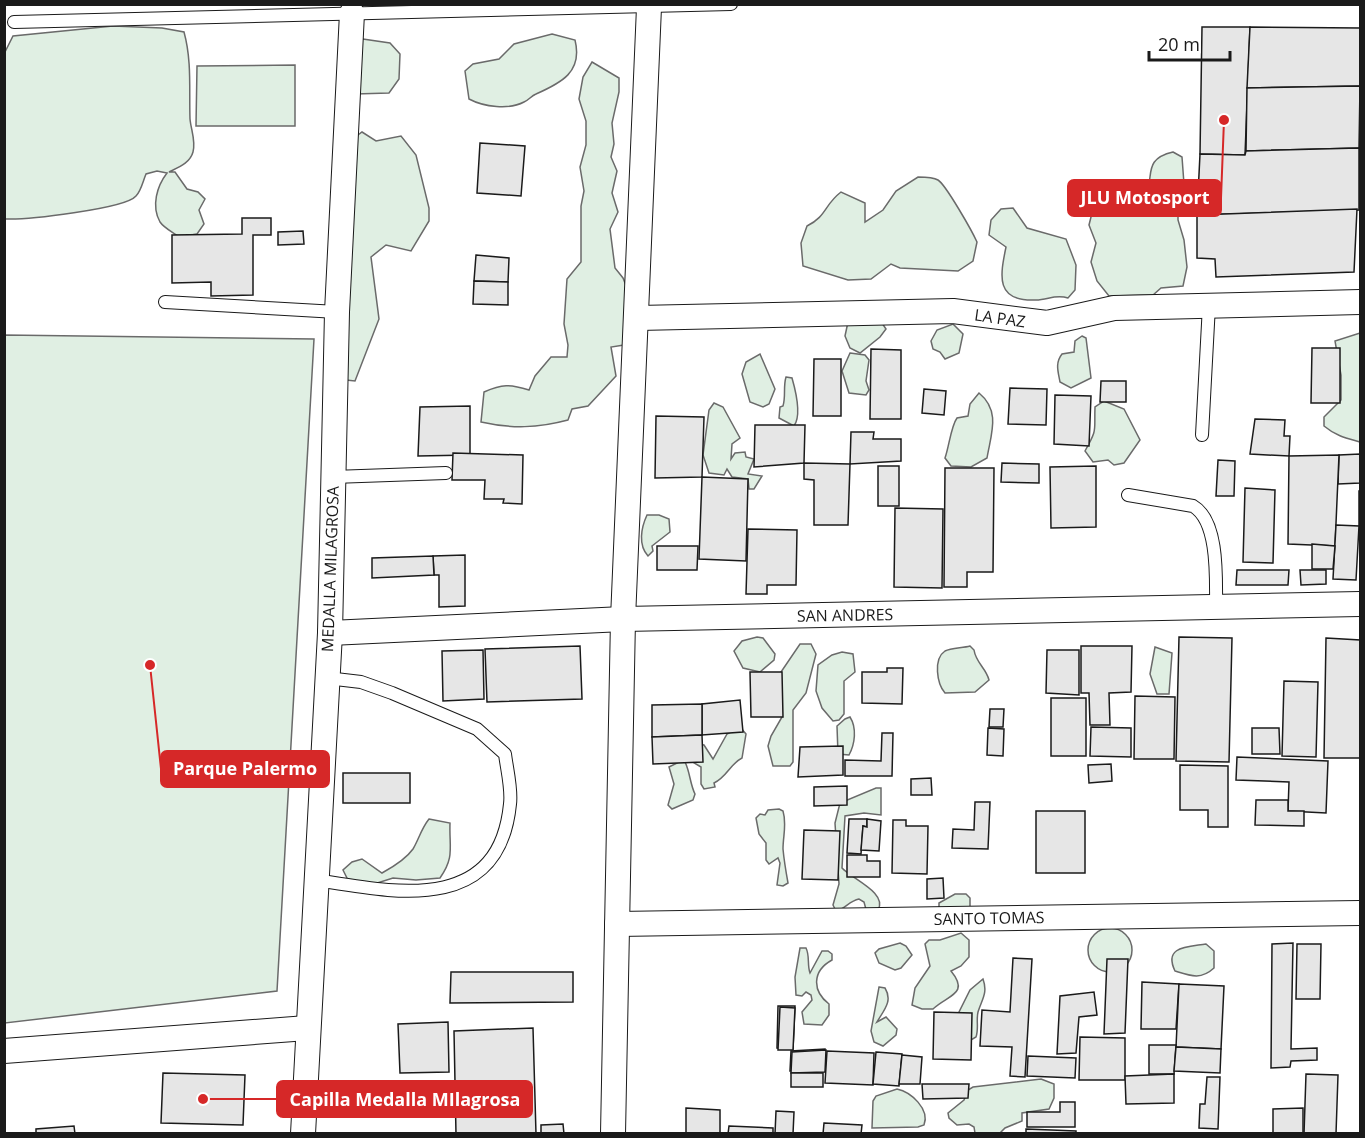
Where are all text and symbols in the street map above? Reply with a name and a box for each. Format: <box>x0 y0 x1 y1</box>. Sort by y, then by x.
scale bar <box>1149 24 1230 62</box>
text: 20 m <box>1158 32 1200 56</box>
callout: JLU Motosport <box>1068 180 1221 216</box>
text: JLU Motosport <box>1079 185 1210 209</box>
street label: LA PAZ <box>973 304 1027 332</box>
street label: MEDALLA MILAGROSA <box>316 485 344 652</box>
street label: SAN ANDRES <box>797 603 894 627</box>
callout: Parque Palermo <box>161 751 329 787</box>
text: Parque Palermo <box>173 756 317 780</box>
street label: SANTO TOMAS <box>933 906 1045 930</box>
callout: Capilla Medalla MIlagrosa <box>277 1081 532 1117</box>
text: Capilla Medalla MIlagrosa <box>290 1087 520 1111</box>

